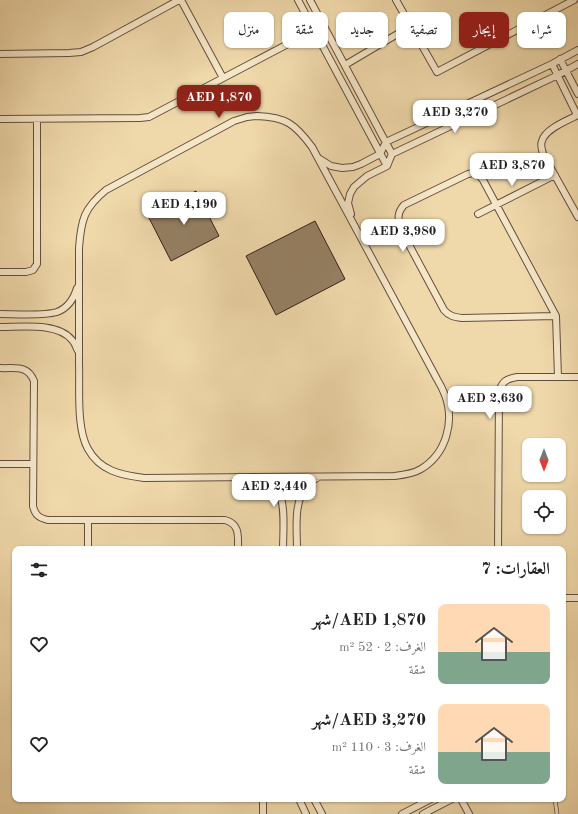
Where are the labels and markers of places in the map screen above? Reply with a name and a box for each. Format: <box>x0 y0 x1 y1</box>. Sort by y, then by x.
pin: AED 1,870 <box>173 85 265 119</box>
pin: AED 3,270 <box>409 100 501 134</box>
pin: AED 3,870 <box>466 153 558 187</box>
pin: AED 4,190 <box>138 192 230 226</box>
pin: AED 3,980 <box>357 219 449 253</box>
pin: AED 2,630 <box>444 386 536 420</box>
pin: AED 2,440 <box>228 474 320 508</box>

